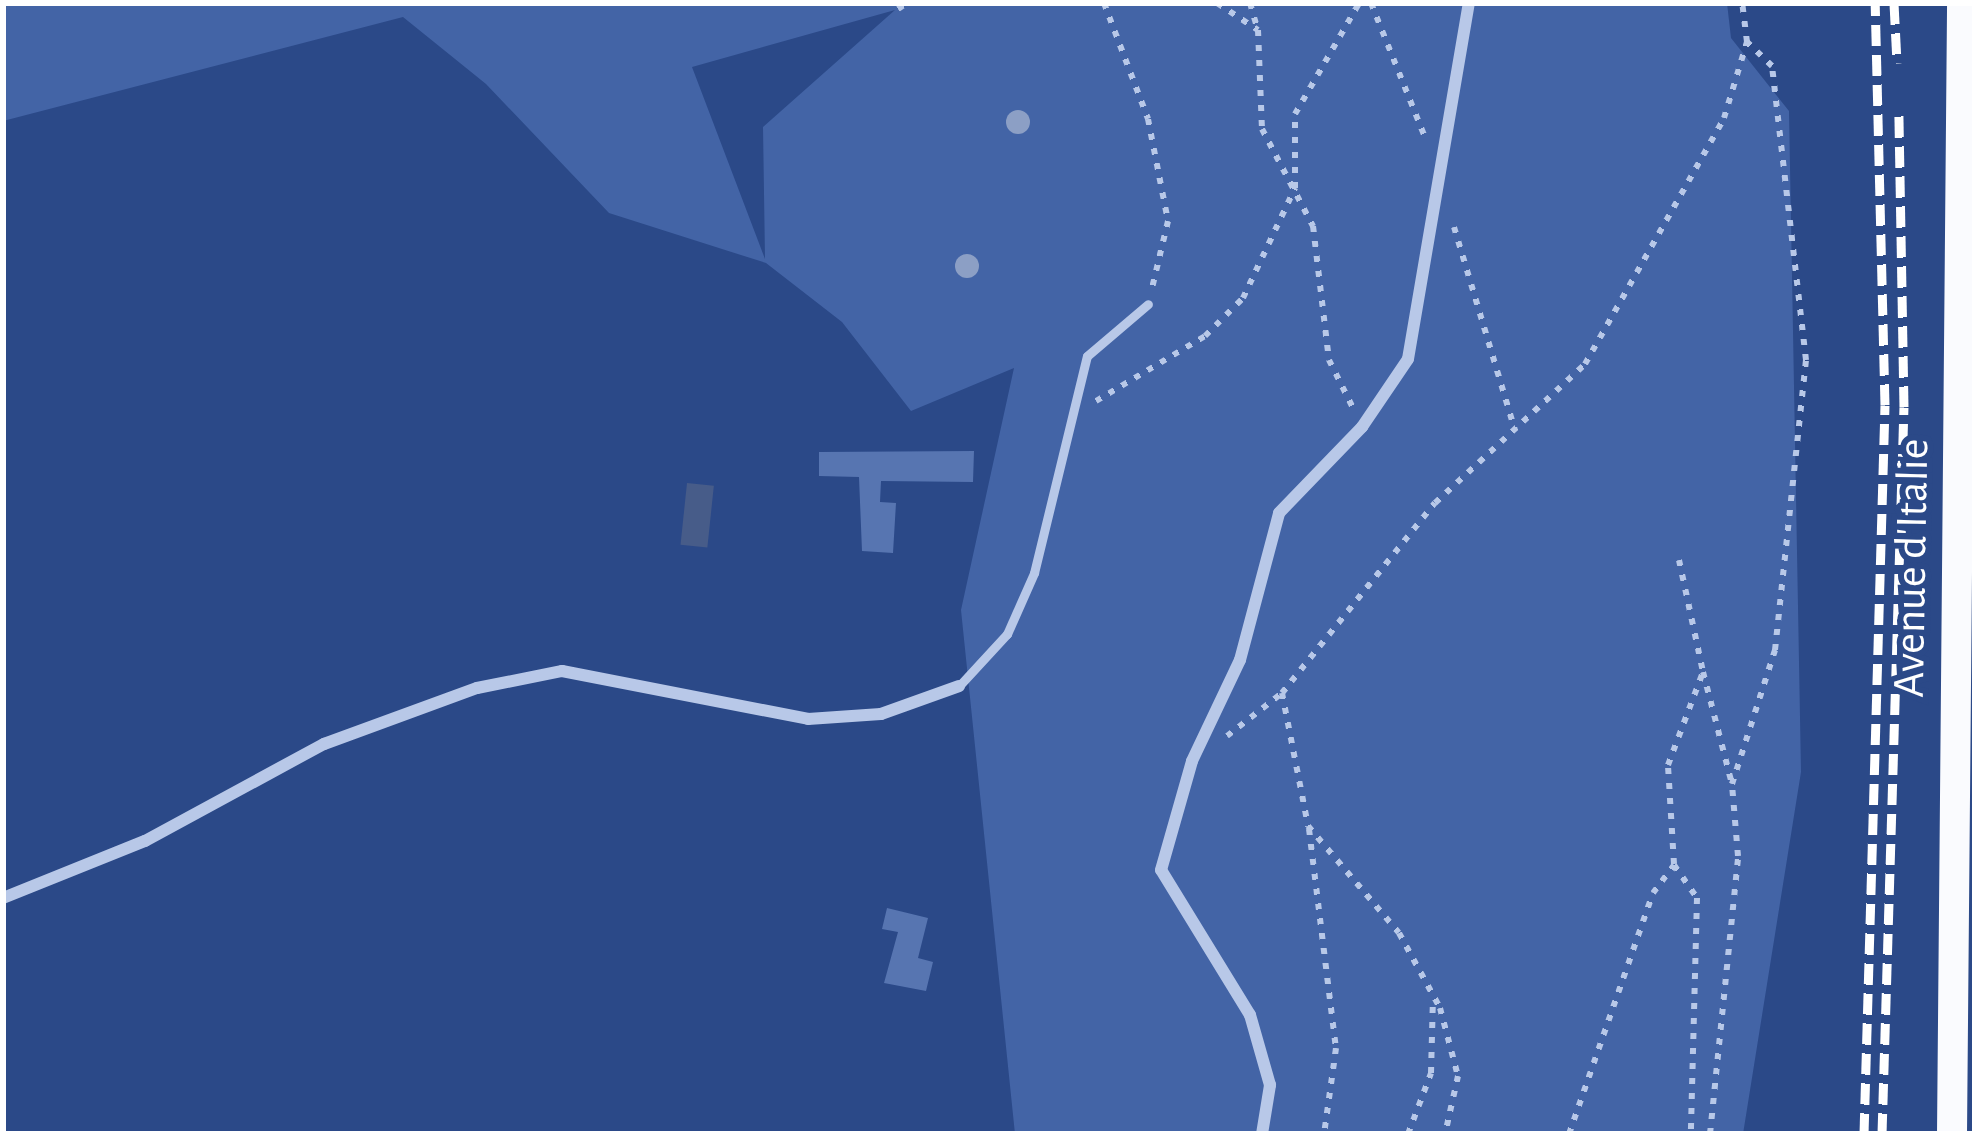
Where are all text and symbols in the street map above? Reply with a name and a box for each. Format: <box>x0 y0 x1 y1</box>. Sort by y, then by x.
street label: Avenue d'Italie <box>1883 438 1941 698</box>

